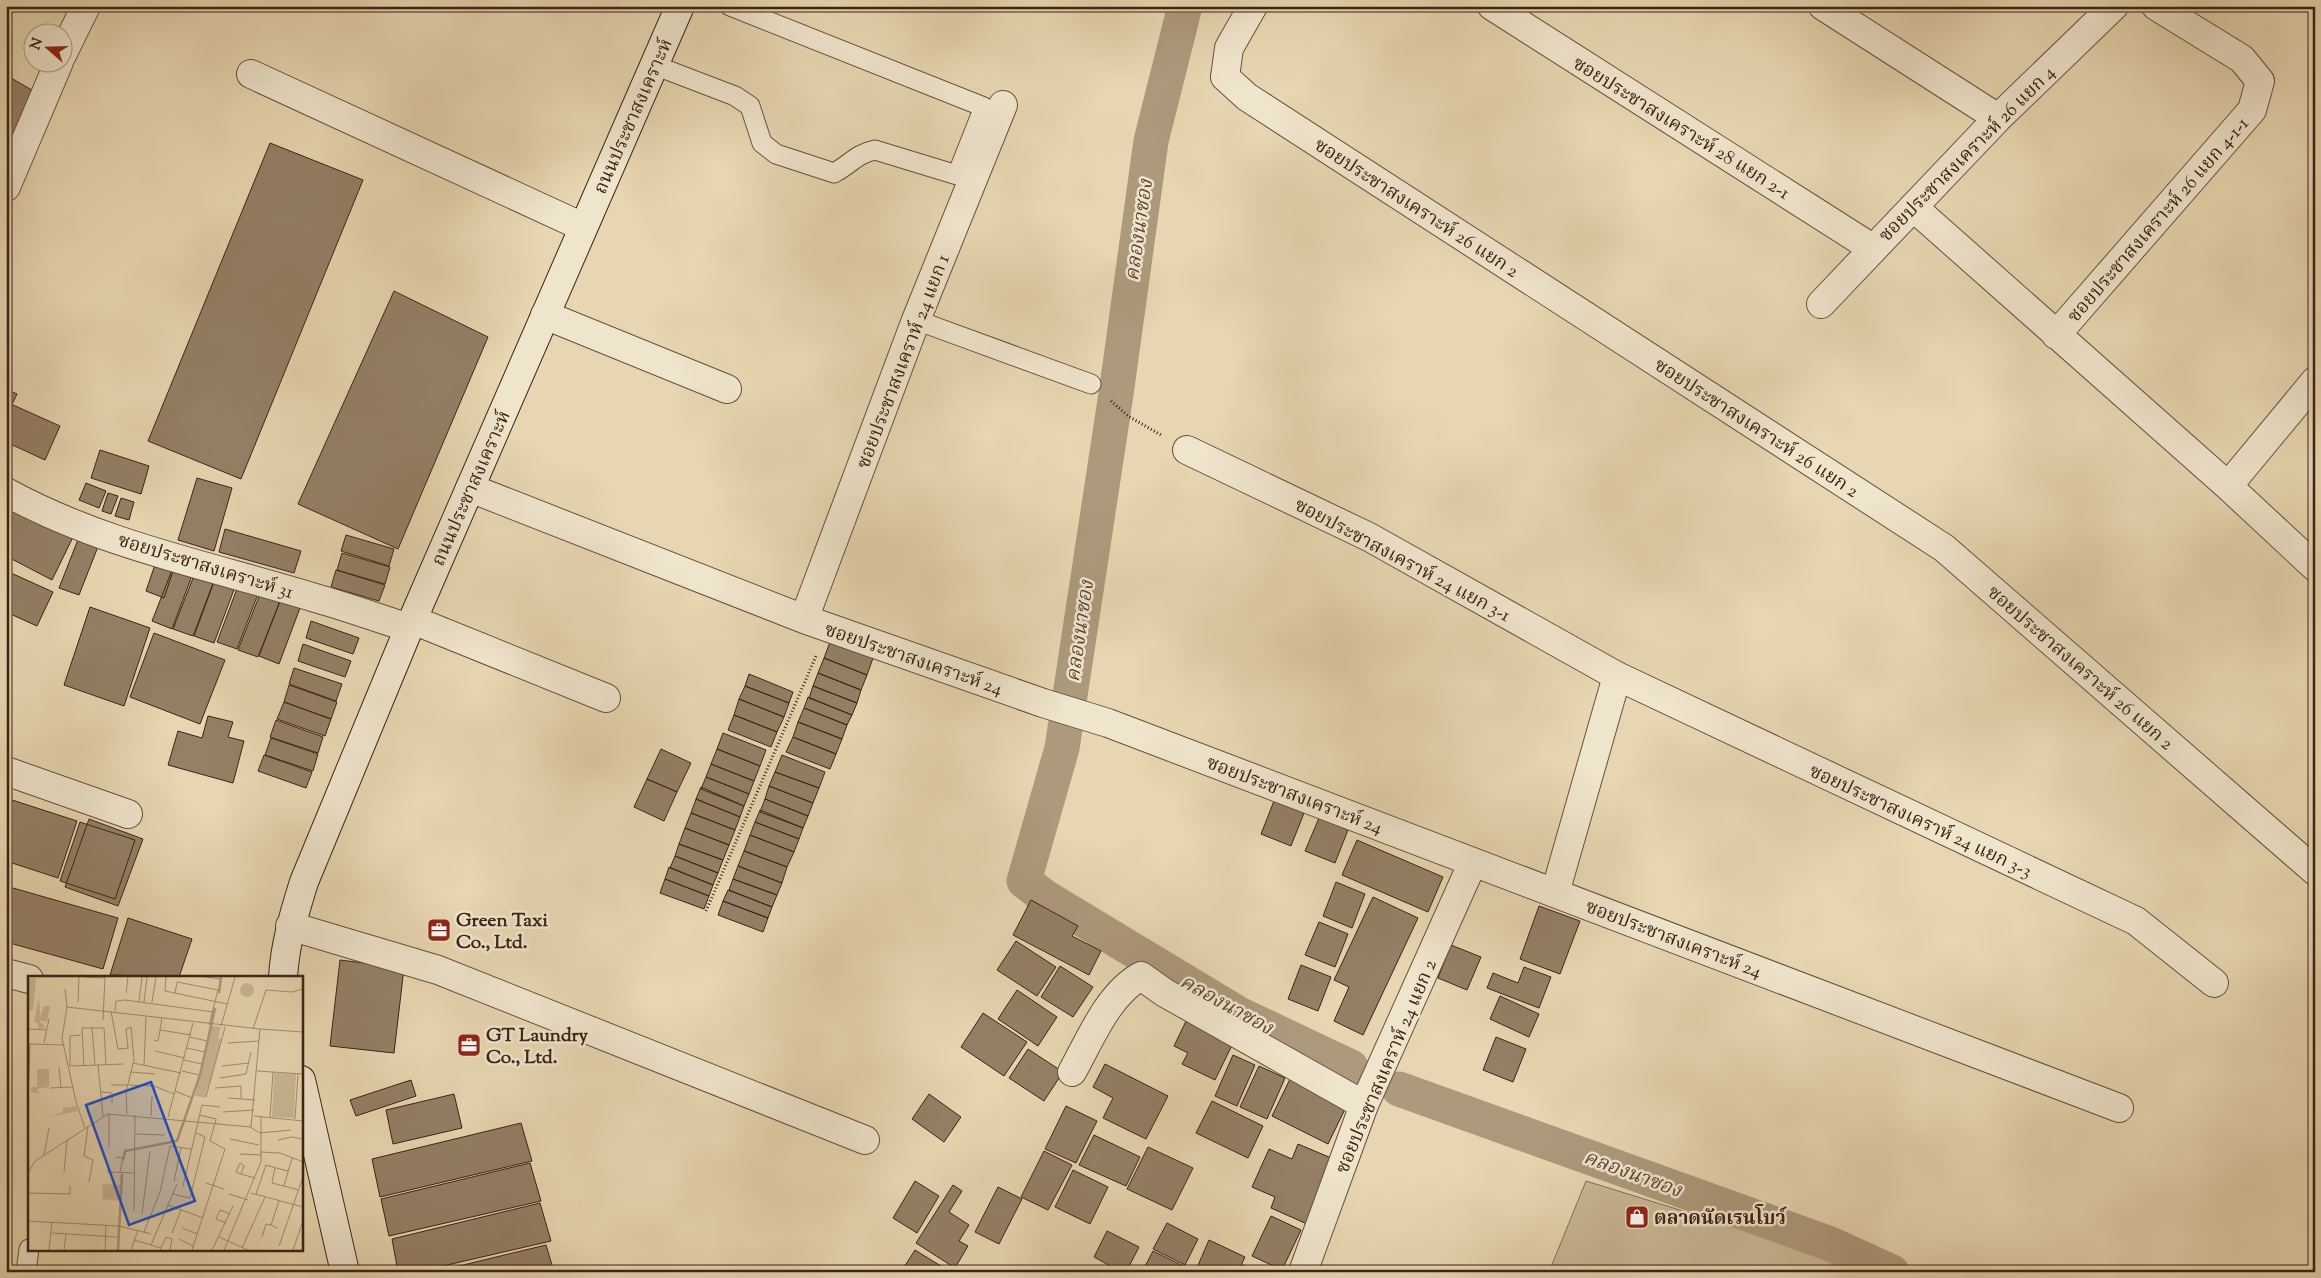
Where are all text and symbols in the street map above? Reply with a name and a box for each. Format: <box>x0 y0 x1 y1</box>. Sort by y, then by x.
north arrow <box>22 22 72 72</box>
street label: ถนนประชาสงเคราะห์ <box>588 35 681 199</box>
text: N <box>26 36 49 53</box>
street label: ซอยประชาสงเคราะห์ 28 แยก 2-1 <box>1567 51 1795 208</box>
street label: ซอยประชาสงเคราะห์ 26 แยก 4 <box>1873 60 2062 249</box>
street label: ซอยประชาสงเคราะห์ 26 แยก 4-1-1 <box>2062 111 2256 329</box>
street label: ซอยประชาสงเคราะห์ 26 แยก 2 <box>1308 133 1523 286</box>
water label: คลองนาซอง <box>1119 177 1162 283</box>
street label: ซอยประชาสงเคราห์ 24 แยก 1 <box>851 250 958 473</box>
street label: ซอยประชาสงเคราะห์ 26 แยก 2 <box>1648 353 1863 506</box>
street label: ถนนประชาสงเคราะห์ <box>426 407 519 571</box>
street label: ซอยประชาสงเคราห์ 24 แยก 3-1 <box>1289 493 1515 630</box>
street label: ซอยประชาสงเคราะห์ 31 <box>114 528 297 607</box>
water label: คลองนาซอง <box>1060 578 1103 684</box>
street label: ซอยประชาสงเคราะห์ 26 แยก 2 <box>1980 580 2179 758</box>
street label: ซอยประชาสงเคราะห์ 24 <box>820 617 1006 704</box>
street label: ซอยประชาสงเคราะห์ 24 <box>1202 750 1387 843</box>
street label: ซอยประชาสงเคราห์ 24 แยก 3-3 <box>1804 759 2036 886</box>
street label: ซอยประชาสงเคราะห์ 24 <box>1581 894 1766 987</box>
place label: Green Taxi Co., Ltd. <box>456 908 549 957</box>
office icon: Green Taxi Co., Ltd. <box>426 917 452 943</box>
street label: ซอยประชาสงเคราห์ 24 แยก 2 <box>1330 956 1445 1178</box>
water label: คลองนาซอง <box>1174 969 1278 1044</box>
inset map <box>28 976 302 1250</box>
place label: GT Laundry Co., Ltd. <box>486 1023 589 1072</box>
office icon: GT Laundry Co., Ltd. <box>456 1032 482 1058</box>
water label: คลองนาซอง <box>1579 1144 1686 1207</box>
shop icon: ตลาดนัดเรนโบว์ <box>1624 1204 1650 1230</box>
place label: ตลาดนัดเรนโบว์ <box>1654 1204 1787 1233</box>

